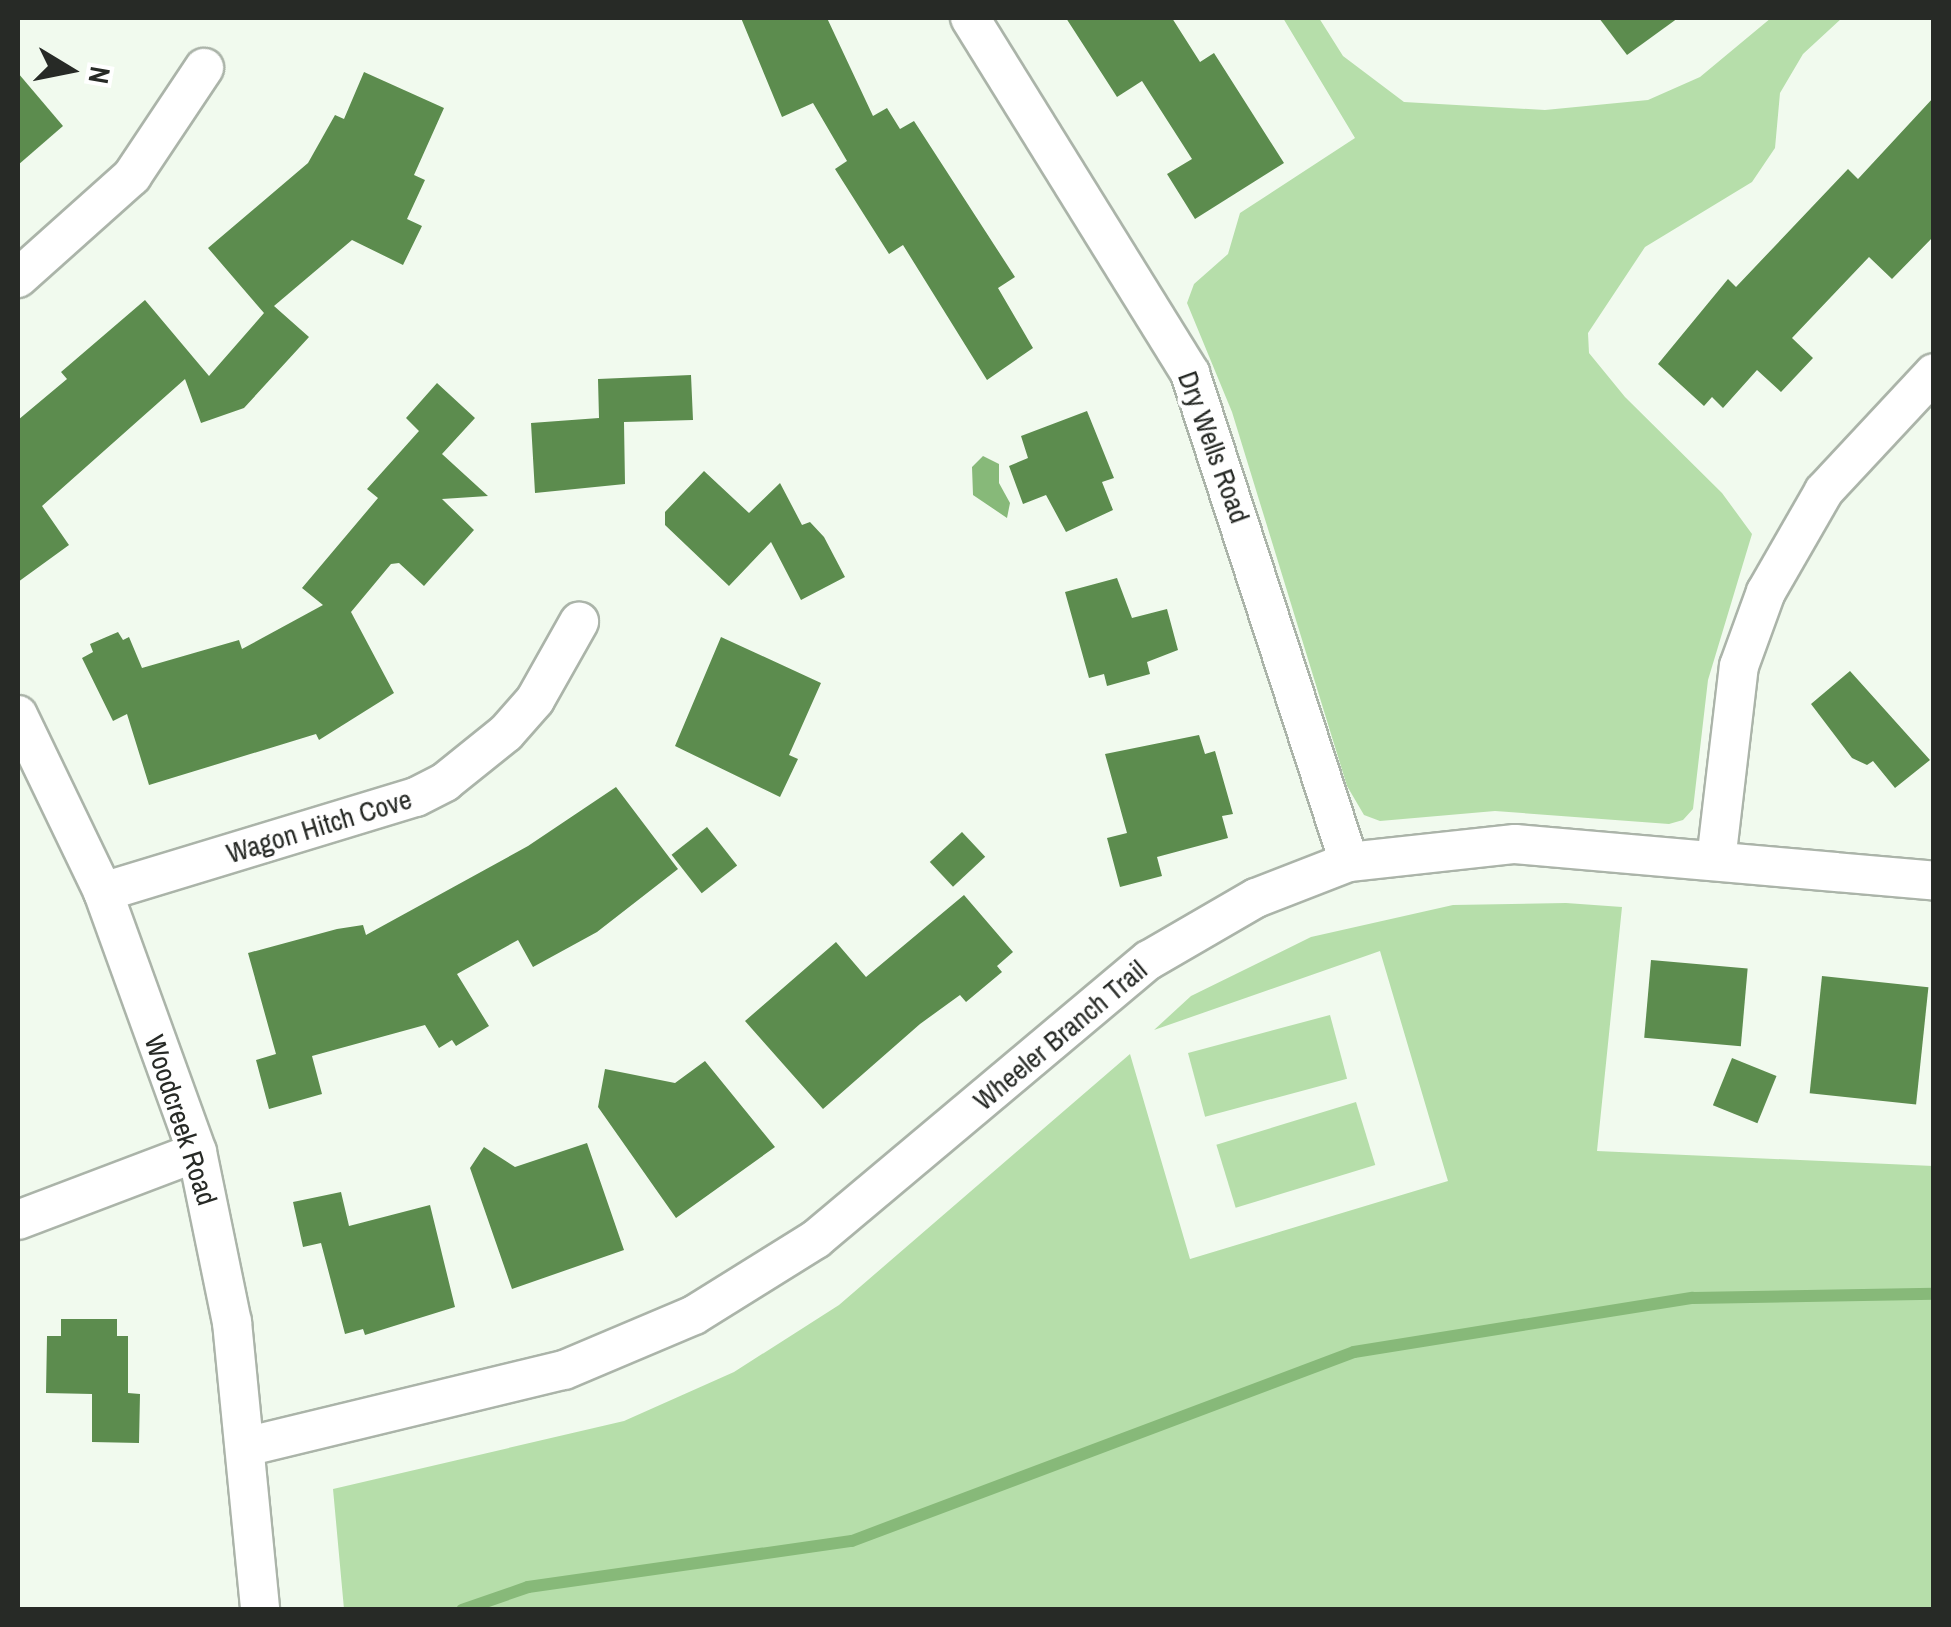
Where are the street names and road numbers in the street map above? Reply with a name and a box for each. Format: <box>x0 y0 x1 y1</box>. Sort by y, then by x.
street label: Dry Wells Road <box>1171 367 1257 527</box>
street label: Wagon Hitch Cove <box>222 782 416 870</box>
street label: Wheeler Branch Trail <box>966 953 1154 1117</box>
street label: Woodcreek Road <box>138 1031 224 1209</box>

